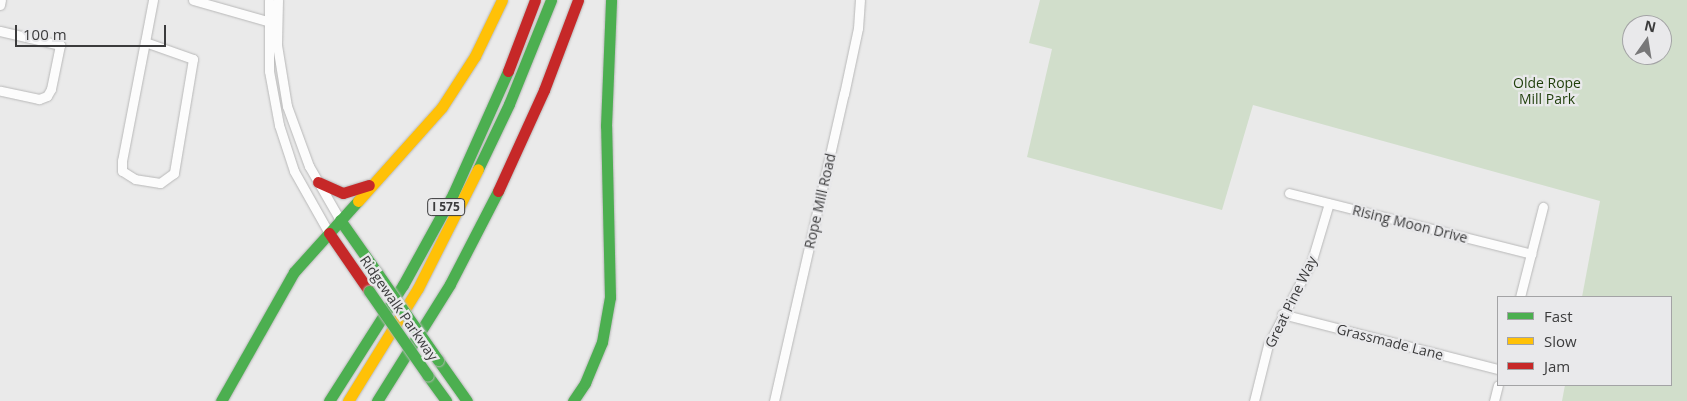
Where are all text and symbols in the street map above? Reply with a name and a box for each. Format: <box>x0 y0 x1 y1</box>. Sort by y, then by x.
scale bar <box>18 15 169 47</box>
north arrow <box>1622 15 1672 65</box>
text: N <box>1643 15 1658 36</box>
text: 100 m <box>23 24 67 44</box>
park label: Olde Rope Mill Park <box>1513 75 1581 108</box>
street label: Rope Mill Road <box>801 152 839 250</box>
road number: I 575 <box>426 198 466 216</box>
street label: Rising Moon Drive <box>1351 202 1469 246</box>
street label: Ridgewalk Parkway <box>356 252 442 364</box>
street label: Great Pine Way <box>1262 253 1320 351</box>
legend <box>1497 296 1672 386</box>
text: Fast <box>1544 306 1573 326</box>
street label: Grassmade Lane <box>1335 321 1445 363</box>
text: Slow <box>1544 331 1577 351</box>
text: Jam <box>1544 356 1570 376</box>

